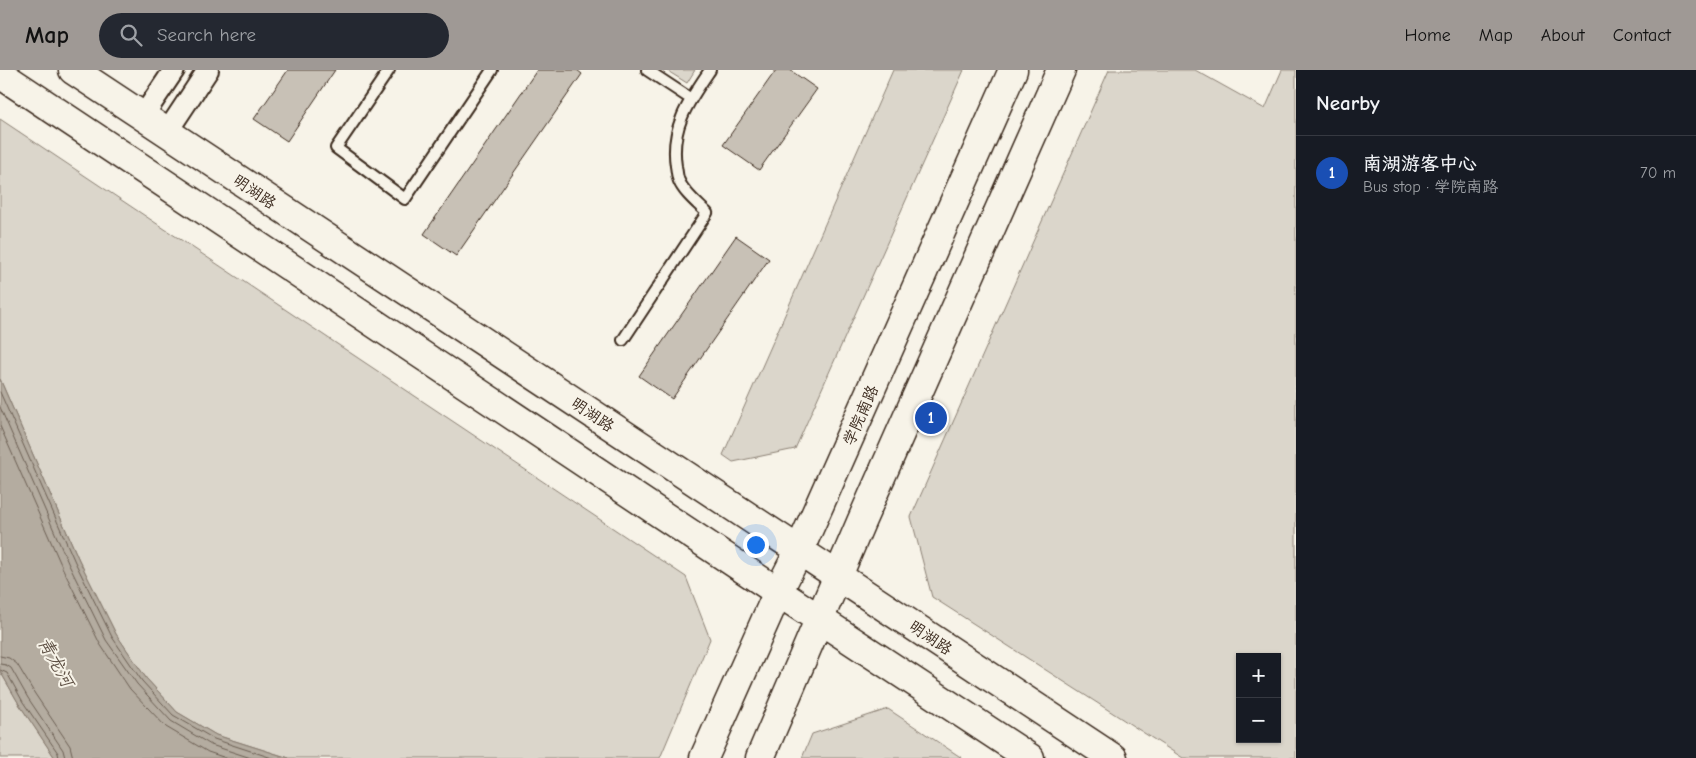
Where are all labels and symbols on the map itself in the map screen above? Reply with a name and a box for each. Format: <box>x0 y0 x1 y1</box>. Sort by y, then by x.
street label: 明湖路 <box>230 171 279 213</box>
street label: 学院南路 <box>840 383 882 448</box>
street label: 明湖路 <box>568 394 617 436</box>
pin: 1 <box>915 399 947 437</box>
your location <box>743 532 769 558</box>
street label: 明湖路 <box>906 617 955 659</box>
water label: 青龙河 <box>33 634 79 694</box>

